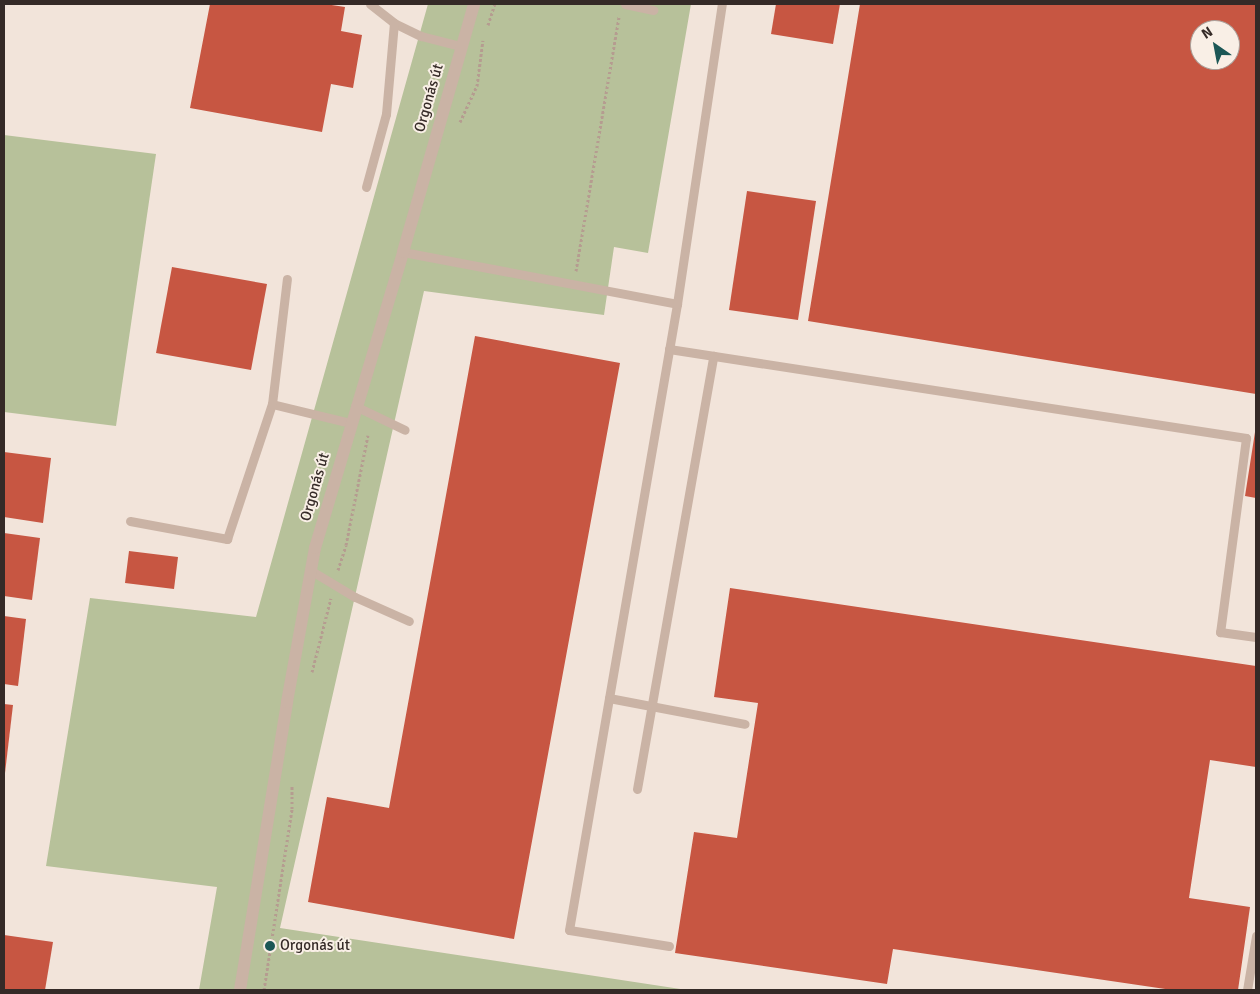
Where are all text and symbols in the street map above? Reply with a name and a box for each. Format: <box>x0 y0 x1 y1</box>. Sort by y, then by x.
north arrow <box>1190 20 1240 70</box>
text: N <box>1198 23 1216 43</box>
street label: Orgonás út <box>411 62 447 134</box>
street label: Orgonás út <box>297 451 333 523</box>
place label: Orgonás út <box>280 937 350 955</box>
marker: Orgonás út <box>264 940 276 952</box>

